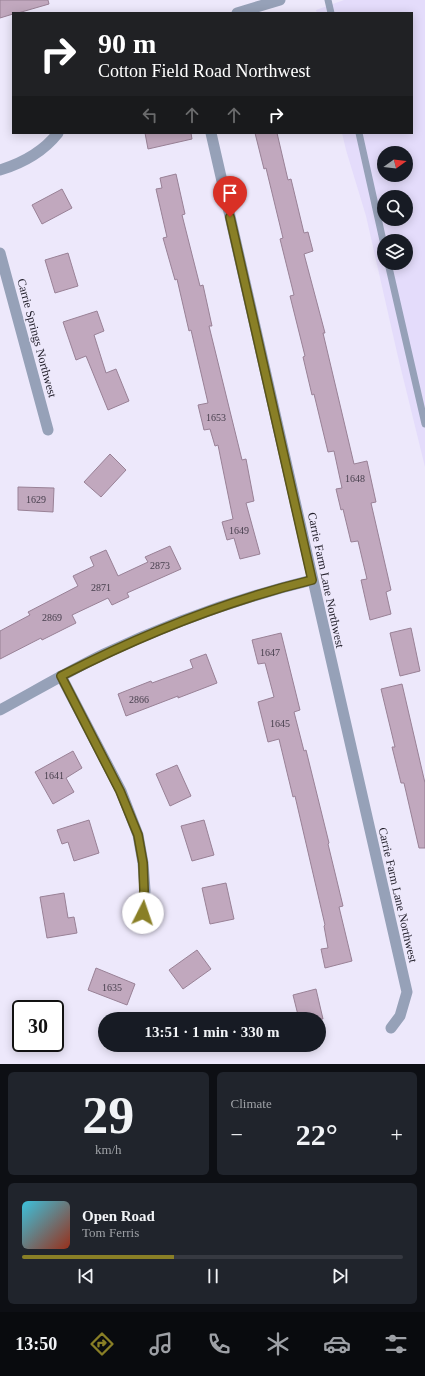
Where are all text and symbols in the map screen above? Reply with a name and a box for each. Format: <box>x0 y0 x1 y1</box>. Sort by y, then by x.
icon: right <box>32 28 84 80</box>
text: 90 m <box>98 28 156 59</box>
text: Cotton Field Road Northwest <box>98 61 311 81</box>
icon: left <box>139 104 161 126</box>
icon: ahead <box>181 104 203 126</box>
icon: ahead <box>223 104 245 126</box>
icon: right <box>265 104 287 126</box>
north arrow <box>377 146 413 182</box>
map controls <box>377 146 413 270</box>
pin <box>213 176 247 217</box>
icon: arrive <box>219 182 241 204</box>
button: search <box>377 190 413 226</box>
button: layers <box>377 234 413 270</box>
street label: Carrie Springs Northwest <box>14 277 60 400</box>
house number: 1653 <box>206 412 226 423</box>
house number: 1648 <box>345 473 365 484</box>
house number: 1629 <box>26 494 46 505</box>
street label: Carrie Farm Lane Northwest <box>305 511 347 650</box>
house number: 1649 <box>229 525 249 536</box>
house number: 2873 <box>150 560 170 571</box>
house number: 2871 <box>91 582 111 593</box>
house number: 2869 <box>42 612 62 623</box>
house number: 1647 <box>260 647 280 658</box>
house number: 2866 <box>129 694 149 705</box>
house number: 1645 <box>270 718 290 729</box>
house number: 1641 <box>44 770 64 781</box>
street label: Carrie Farm Lane Northwest <box>376 826 421 965</box>
position arrow <box>122 892 164 934</box>
house number: 1635 <box>102 982 122 993</box>
speed limit sign: 30 <box>12 1000 64 1052</box>
text: 13:51 · 1 min · 330 m <box>145 1024 280 1040</box>
text: 29 <box>82 1087 134 1144</box>
text: Climate <box>231 1096 272 1111</box>
text: 22° <box>296 1118 338 1151</box>
text: − <box>231 1122 243 1147</box>
text: + <box>391 1122 403 1147</box>
text: km/h <box>95 1142 122 1157</box>
text: Open Road <box>82 1208 155 1224</box>
text: Tom Ferris <box>82 1225 139 1240</box>
icon: previous <box>75 1265 97 1287</box>
icon: pause <box>202 1265 224 1287</box>
icon: next <box>329 1265 351 1287</box>
icon: directions <box>88 1330 116 1358</box>
icon: music <box>147 1330 175 1358</box>
icon: phone <box>205 1330 233 1358</box>
icon: climate <box>264 1330 292 1358</box>
icon: car <box>323 1330 351 1358</box>
icon: filters <box>382 1330 410 1358</box>
text: 13:50 <box>15 1334 57 1354</box>

